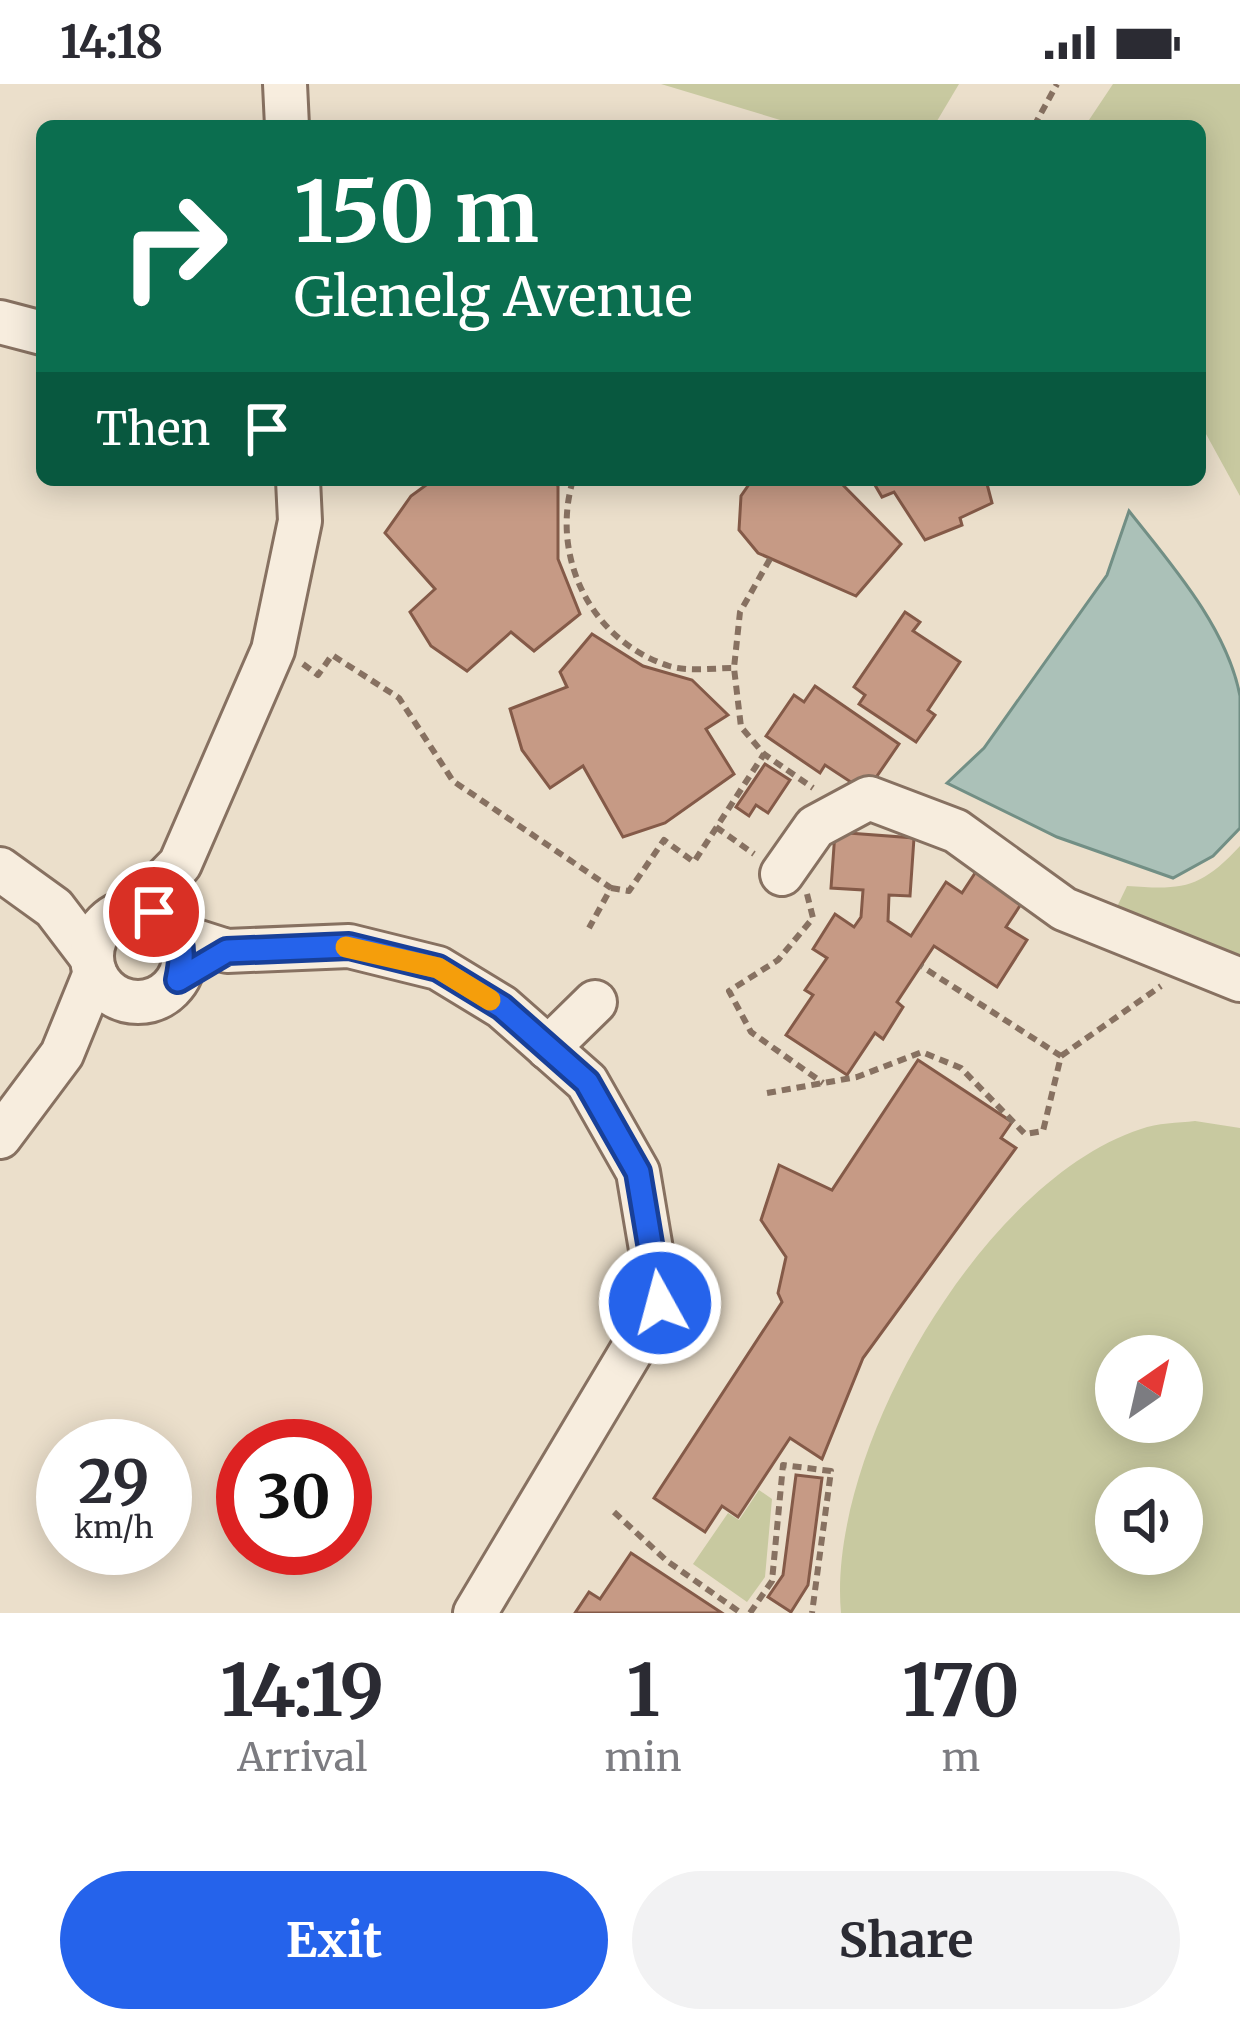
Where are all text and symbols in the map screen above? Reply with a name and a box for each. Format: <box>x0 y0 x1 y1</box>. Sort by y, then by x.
text: 14:18 <box>60 14 163 70</box>
text: 150 m <box>294 159 539 265</box>
icon: right <box>96 168 252 324</box>
text: Glenelg Avenue <box>294 263 693 331</box>
icon: arrive <box>234 396 300 462</box>
text: Then <box>96 401 210 457</box>
pin <box>103 861 205 963</box>
icon: arrive <box>121 879 187 945</box>
position arrow <box>597 1240 723 1366</box>
north arrow <box>1095 1335 1203 1443</box>
map controls <box>1095 1335 1203 1575</box>
speed limit sign: 30 <box>216 1419 372 1575</box>
text: 29 <box>78 1444 150 1519</box>
button: sound <box>1095 1467 1203 1575</box>
text: km/h <box>74 1508 154 1546</box>
text: 14:19 <box>220 1645 384 1736</box>
text: 1 <box>626 1645 660 1736</box>
text: 170 <box>902 1645 1020 1736</box>
text: Arrival <box>237 1733 367 1782</box>
text: min <box>605 1733 682 1782</box>
text: m <box>941 1733 980 1782</box>
button: Exit <box>60 1871 608 2009</box>
button: Share <box>632 1871 1180 2009</box>

